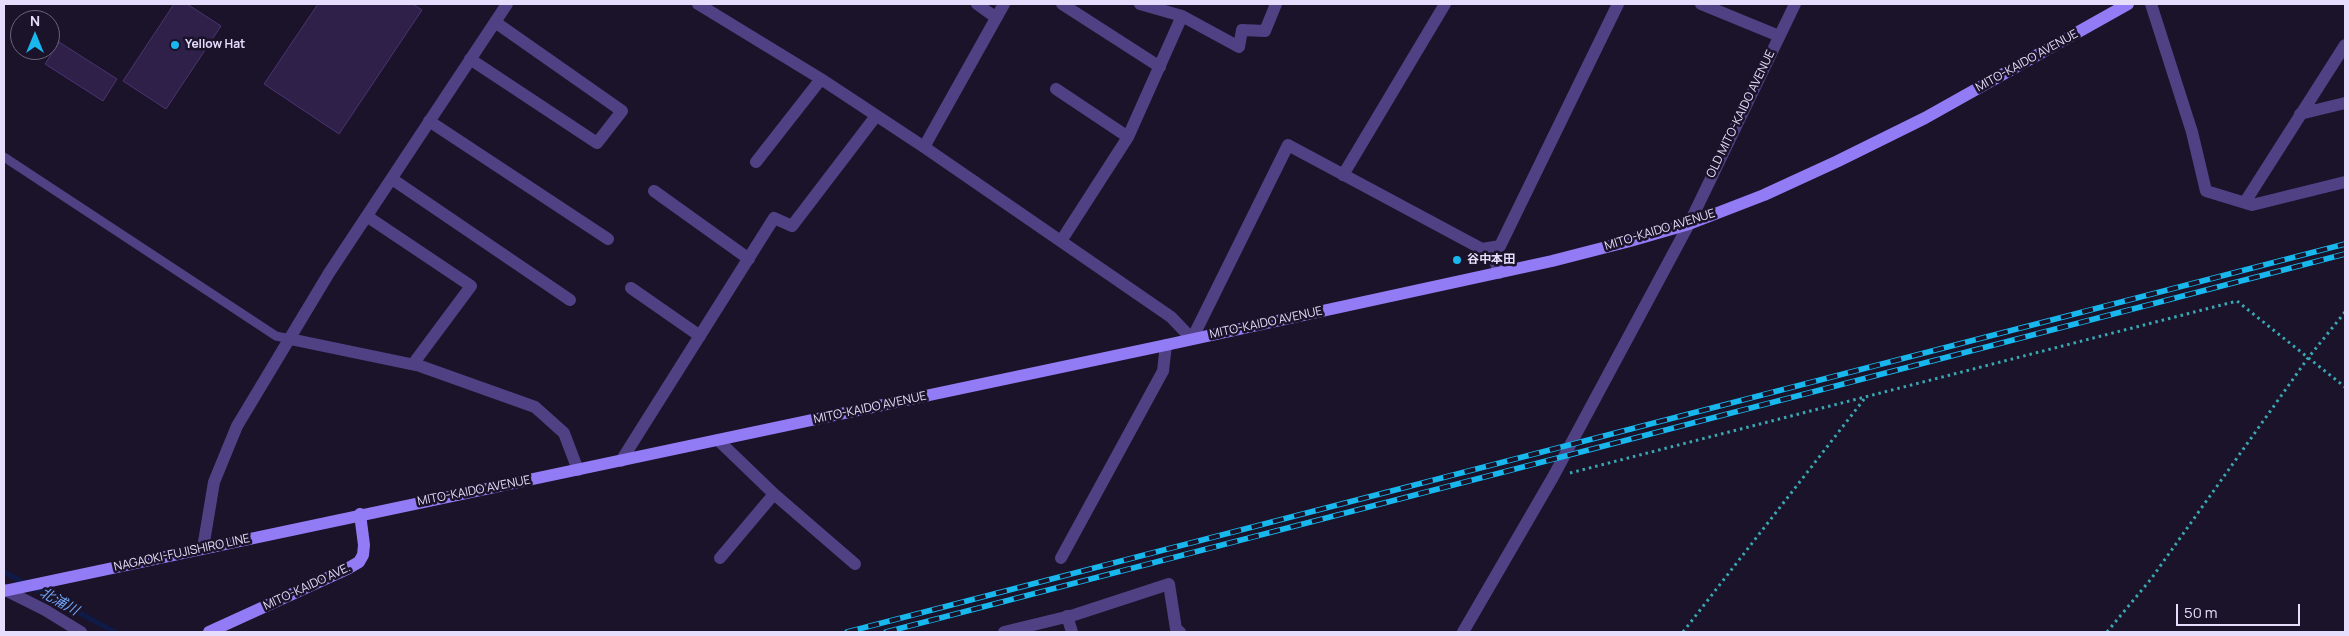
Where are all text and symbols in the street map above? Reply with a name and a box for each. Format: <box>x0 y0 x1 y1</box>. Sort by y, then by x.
north arrow <box>10 10 60 60</box>
text: N <box>30 11 40 30</box>
street label: MITO-KAIDO AVENUE <box>1973 27 2081 95</box>
place label: Yellow Hat <box>185 38 245 52</box>
marker: Yellow Hat <box>169 39 181 51</box>
street label: OLD MITO-KAIDO AVENUE <box>1704 48 1778 180</box>
street label: MITO-KAIDO AVENUE <box>1603 206 1717 254</box>
place label: 谷中本田 <box>1467 253 1515 267</box>
marker: 谷中本田 <box>1451 254 1463 266</box>
street label: MITO-KAIDO AVENUE <box>1208 304 1324 342</box>
street label: MITO-KAIDO AVENUE <box>812 389 928 427</box>
street label: MITO-KAIDO AVENUE <box>416 473 532 509</box>
street label: NAGAOKI-FUJISHIRO LINE <box>113 532 251 574</box>
street label: MITO-KAIDO AVE. <box>261 561 353 613</box>
water label: 北浦川 <box>37 584 81 620</box>
scale bar <box>2179 594 2303 626</box>
text: 50 m <box>2184 602 2218 623</box>

